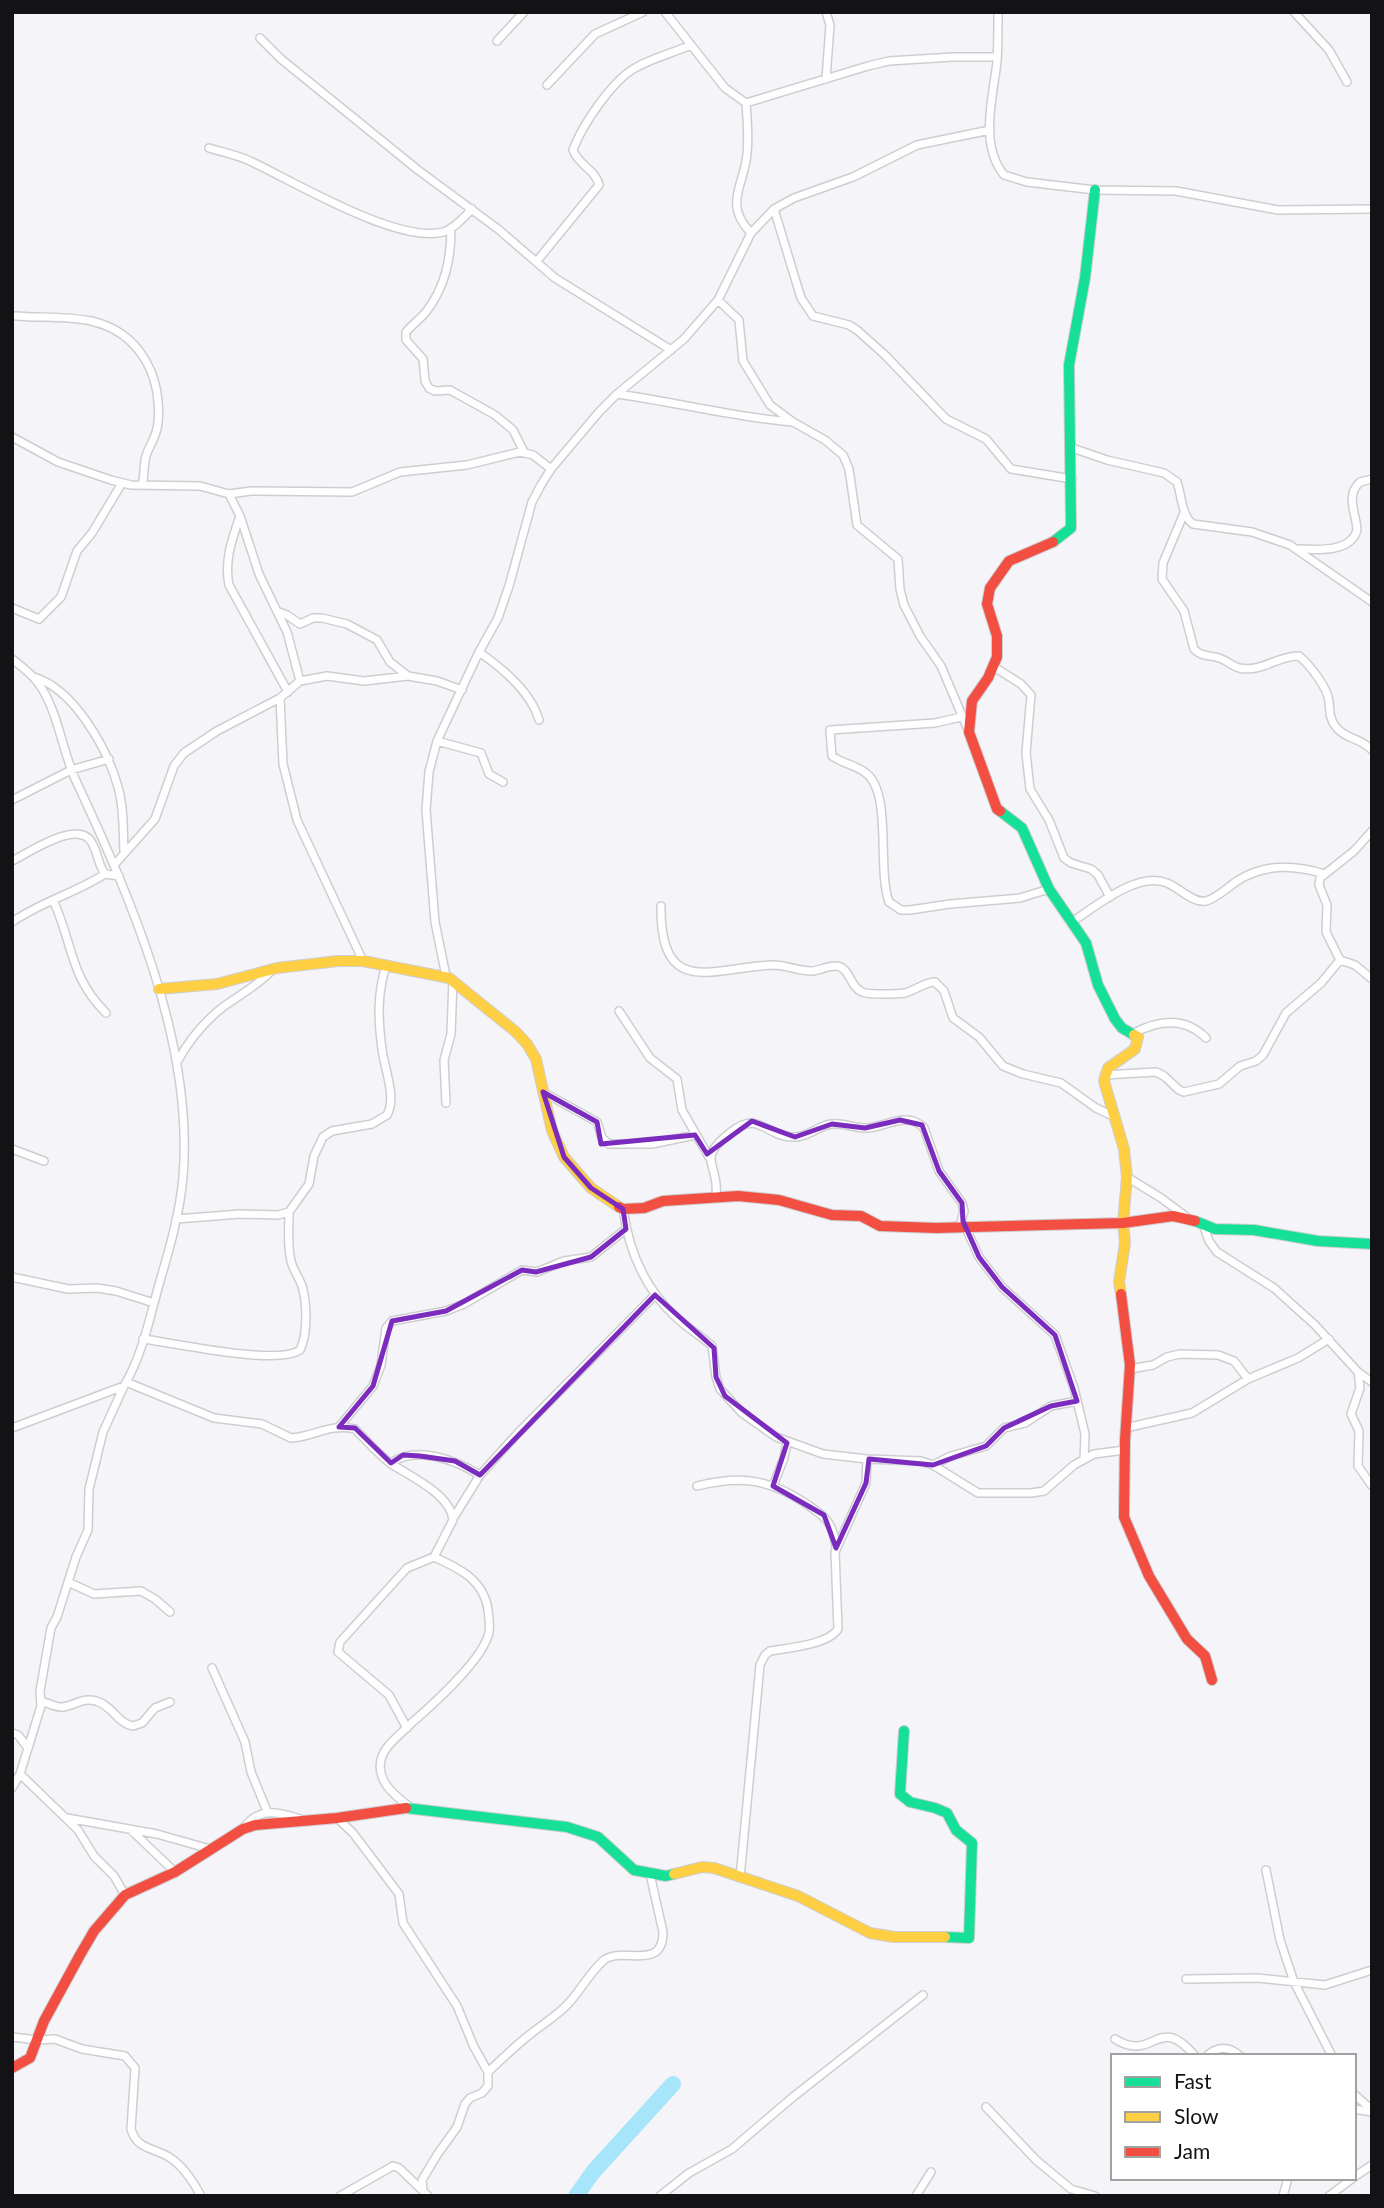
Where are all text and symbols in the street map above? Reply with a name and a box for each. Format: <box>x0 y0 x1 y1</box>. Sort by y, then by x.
legend <box>1111 2054 1356 2180</box>
text: Fast <box>1174 2068 1212 2093</box>
text: Slow <box>1174 2103 1219 2128</box>
text: Jam <box>1174 2138 1210 2163</box>

